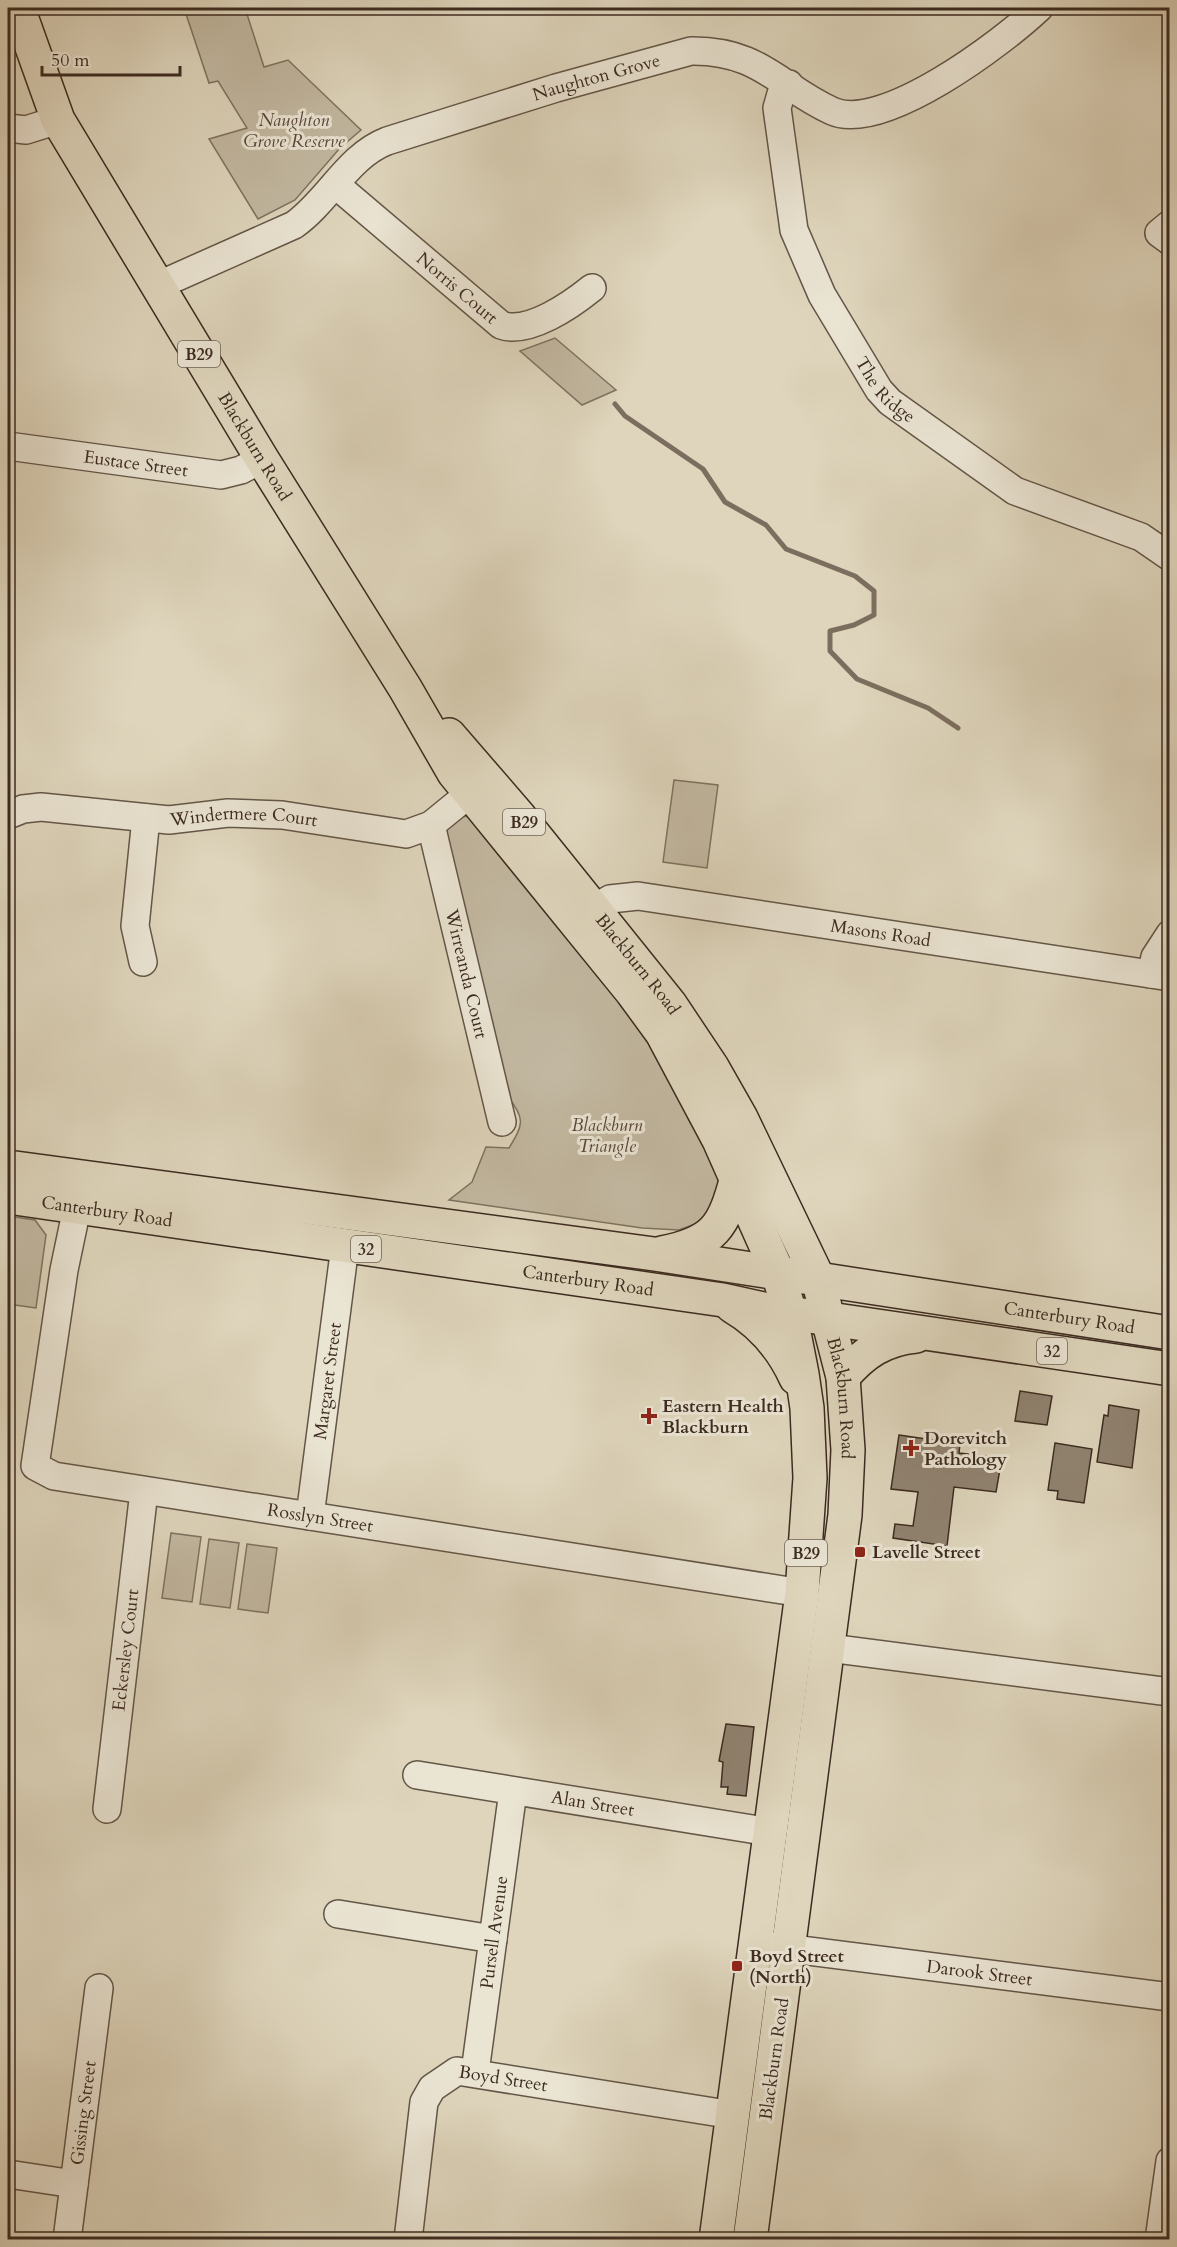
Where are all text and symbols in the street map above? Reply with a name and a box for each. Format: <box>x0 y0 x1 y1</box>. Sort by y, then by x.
scale bar <box>42 39 180 77</box>
text: 50 m <box>51 48 90 73</box>
street label: Naughton Grove <box>529 48 663 108</box>
park label: Naughton Grove Reserve <box>243 108 346 154</box>
street label: Norris Court <box>411 246 503 330</box>
road number: B29 <box>178 341 220 367</box>
street label: The Ridge <box>849 352 920 429</box>
street label: Blackburn Road <box>212 388 297 506</box>
street label: Eustace Street <box>82 444 190 483</box>
street label: Windermere Court <box>168 801 319 833</box>
road number: B29 <box>503 809 545 835</box>
street label: Wirreanda Court <box>438 906 494 1041</box>
street label: Blackburn Road <box>589 909 686 1020</box>
street label: Masons Road <box>829 913 933 953</box>
park label: Blackburn Triangle <box>571 1113 643 1159</box>
street label: Canterbury Road <box>40 1190 175 1234</box>
road number: 32 <box>351 1236 381 1262</box>
street label: Canterbury Road <box>521 1259 656 1303</box>
street label: Canterbury Road <box>1002 1296 1137 1341</box>
street label: Margaret Street <box>308 1321 348 1441</box>
street label: Blackburn Road <box>820 1334 860 1460</box>
road number: 32 <box>1037 1338 1067 1364</box>
place label: Eastern Health Blackburn <box>662 1394 784 1440</box>
marker: Eastern Health Blackburn <box>640 1407 658 1425</box>
place label: Dorevitch Pathology <box>924 1426 1008 1472</box>
marker: Dorevitch Pathology <box>902 1439 920 1457</box>
street label: Rosslyn Street <box>265 1498 375 1539</box>
road number: B29 <box>785 1540 827 1566</box>
place label: Lavelle Street <box>872 1540 981 1565</box>
marker: Lavelle Street <box>853 1545 867 1559</box>
street label: Eckersley Court <box>106 1588 146 1712</box>
street label: Alan Street <box>549 1785 636 1823</box>
street label: Pursell Avenue <box>474 1874 514 1990</box>
place label: Boyd Street (North) <box>749 1944 844 1990</box>
street label: Darook Street <box>925 1954 1034 1992</box>
marker: Boyd Street (North) <box>730 1959 744 1973</box>
street label: Blackburn Road <box>754 1996 796 2122</box>
street label: Gissing Street <box>65 2059 103 2167</box>
street label: Boyd Street <box>457 2059 549 2098</box>

